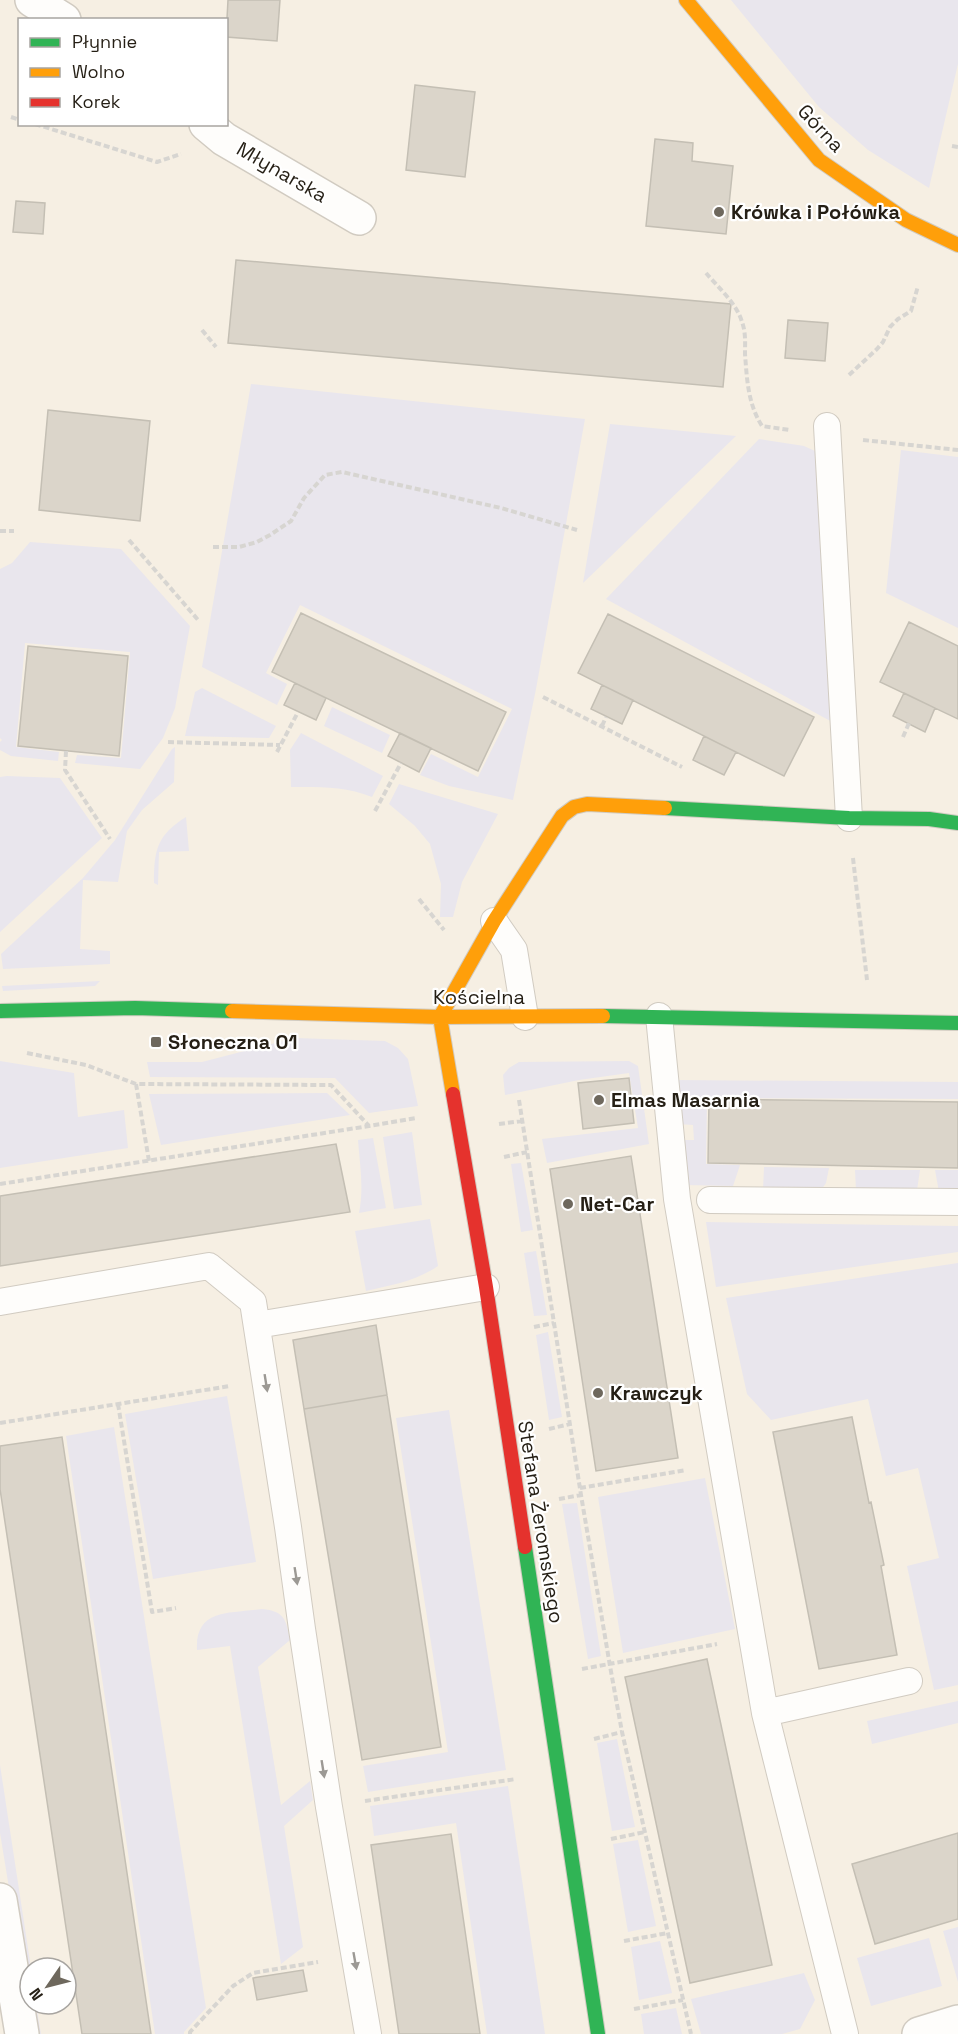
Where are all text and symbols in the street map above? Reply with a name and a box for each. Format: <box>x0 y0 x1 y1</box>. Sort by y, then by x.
legend <box>18 18 228 126</box>
text: Płynnie <box>72 30 137 53</box>
text: Wolno <box>72 60 125 83</box>
text: Korek <box>72 90 121 113</box>
street label: Górna <box>792 98 850 158</box>
street label: Młynarska <box>232 136 332 208</box>
place label: Krówka i Połówka <box>731 199 901 225</box>
marker: Krówka i Połówka <box>712 205 726 219</box>
street label: Kościelna <box>433 984 525 1010</box>
place label: Słoneczna 01 <box>168 1029 298 1055</box>
marker: Słoneczna 01 <box>149 1035 163 1049</box>
place label: Elmas Masarnia <box>611 1087 760 1113</box>
marker: Elmas Masarnia <box>592 1093 606 1107</box>
place label: Net-Car <box>580 1191 654 1217</box>
marker: Net-Car <box>561 1197 575 1211</box>
one-way arrow <box>261 1374 270 1393</box>
place label: Krawczyk <box>610 1380 703 1406</box>
marker: Krawczyk <box>591 1386 605 1400</box>
street label: Stefana Żeromskiego <box>512 1419 570 1625</box>
one-way arrow <box>291 1566 300 1585</box>
one-way arrow <box>319 1759 328 1778</box>
one-way arrow <box>351 1952 360 1971</box>
north arrow <box>18 1956 78 2016</box>
text: N <box>24 1984 48 2005</box>

